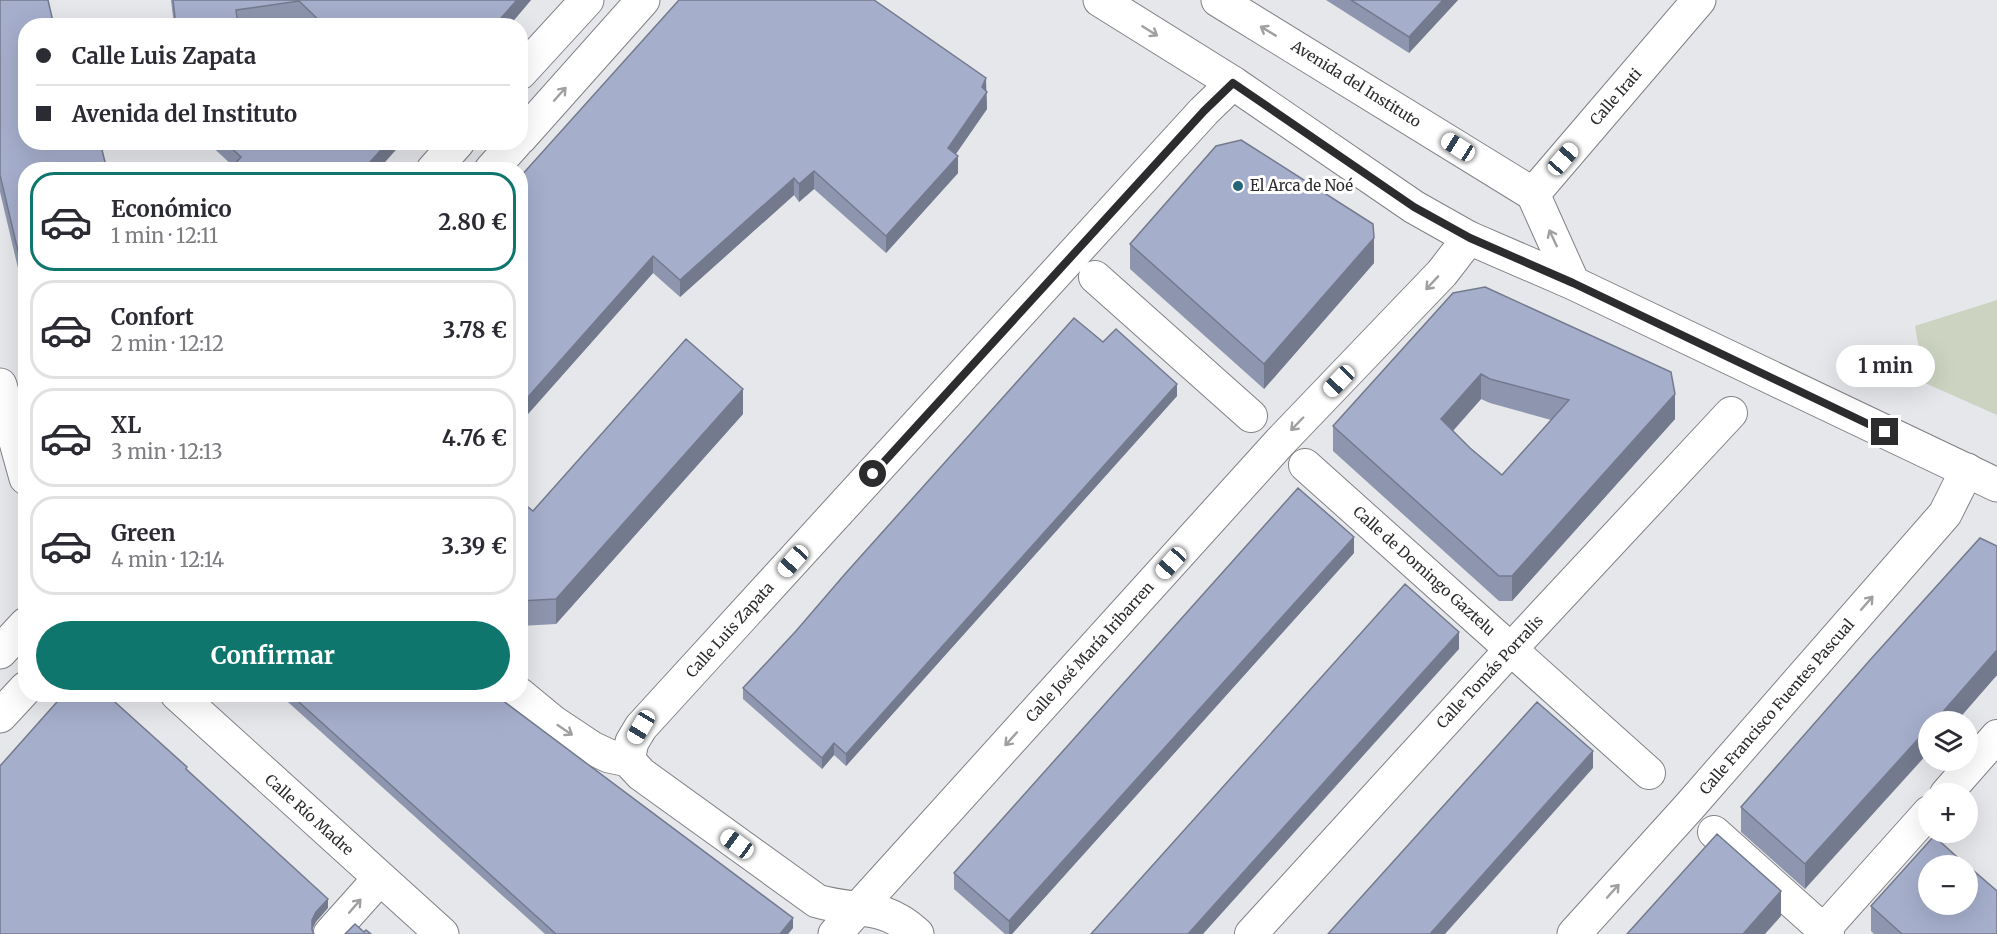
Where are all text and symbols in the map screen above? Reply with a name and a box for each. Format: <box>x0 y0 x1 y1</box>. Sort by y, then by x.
one-way arrow <box>1260 24 1277 36</box>
one-way arrow <box>1141 25 1158 37</box>
street label: Avenida del Instituto <box>1287 35 1425 131</box>
text: Calle Luis Zapata <box>72 42 256 70</box>
street label: Calle Irati <box>1586 64 1646 129</box>
one-way arrow <box>553 87 567 102</box>
text: Avenida del Instituto <box>72 100 297 128</box>
car <box>1438 130 1478 164</box>
car <box>1544 140 1582 178</box>
place label: El Arca de Noé <box>1250 176 1353 195</box>
marker: El Arca de Noé <box>1231 179 1245 193</box>
icon: car <box>39 195 93 249</box>
text: Económico <box>111 195 232 223</box>
text: 2.80 € <box>438 208 507 236</box>
text: 1 min · 12:11 <box>111 223 218 248</box>
one-way arrow <box>1547 230 1558 248</box>
one-way arrow <box>1425 276 1440 291</box>
icon: car <box>39 303 93 357</box>
text: Confort <box>111 303 194 331</box>
text: 3.78 € <box>443 316 507 344</box>
text: 2 min · 12:12 <box>111 331 224 356</box>
callout: 1 min <box>1836 345 1934 387</box>
text: 1 min <box>1858 353 1913 378</box>
car <box>1320 362 1358 400</box>
icon: car <box>39 411 93 465</box>
text: XL <box>111 411 141 439</box>
one-way arrow <box>1290 417 1305 432</box>
route end <box>1871 418 1898 445</box>
text: 4.76 € <box>442 424 507 452</box>
text: 3 min · 12:13 <box>111 439 223 464</box>
route start <box>859 460 886 487</box>
street label: Calle de Domingo Gaztelu <box>1349 502 1499 640</box>
icon: car <box>39 519 93 573</box>
text: Green <box>111 519 175 547</box>
text: 3.39 € <box>442 532 507 560</box>
car <box>774 542 812 580</box>
car <box>1152 544 1190 582</box>
text: 4 min · 12:14 <box>111 547 224 572</box>
street label: Calle José María Iribarren <box>1022 577 1158 726</box>
street label: Calle Luis Zapata <box>682 578 778 681</box>
one-way arrow <box>1860 596 1874 611</box>
street label: Calle Tomás Porralis <box>1432 611 1547 732</box>
street label: Calle Francisco Fuentes Pascual <box>1695 615 1858 798</box>
button: Confirmar <box>36 621 510 690</box>
car <box>624 707 658 747</box>
map controls <box>1918 711 1978 915</box>
button: layers <box>1918 711 1978 771</box>
one-way arrow <box>556 724 573 736</box>
one-way arrow <box>1004 732 1018 747</box>
street label: Calle Río Madre <box>261 770 358 859</box>
button: + <box>1918 783 1978 843</box>
car <box>717 826 757 862</box>
button: − <box>1918 855 1978 915</box>
one-way arrow <box>1606 883 1620 898</box>
one-way arrow <box>348 899 362 914</box>

